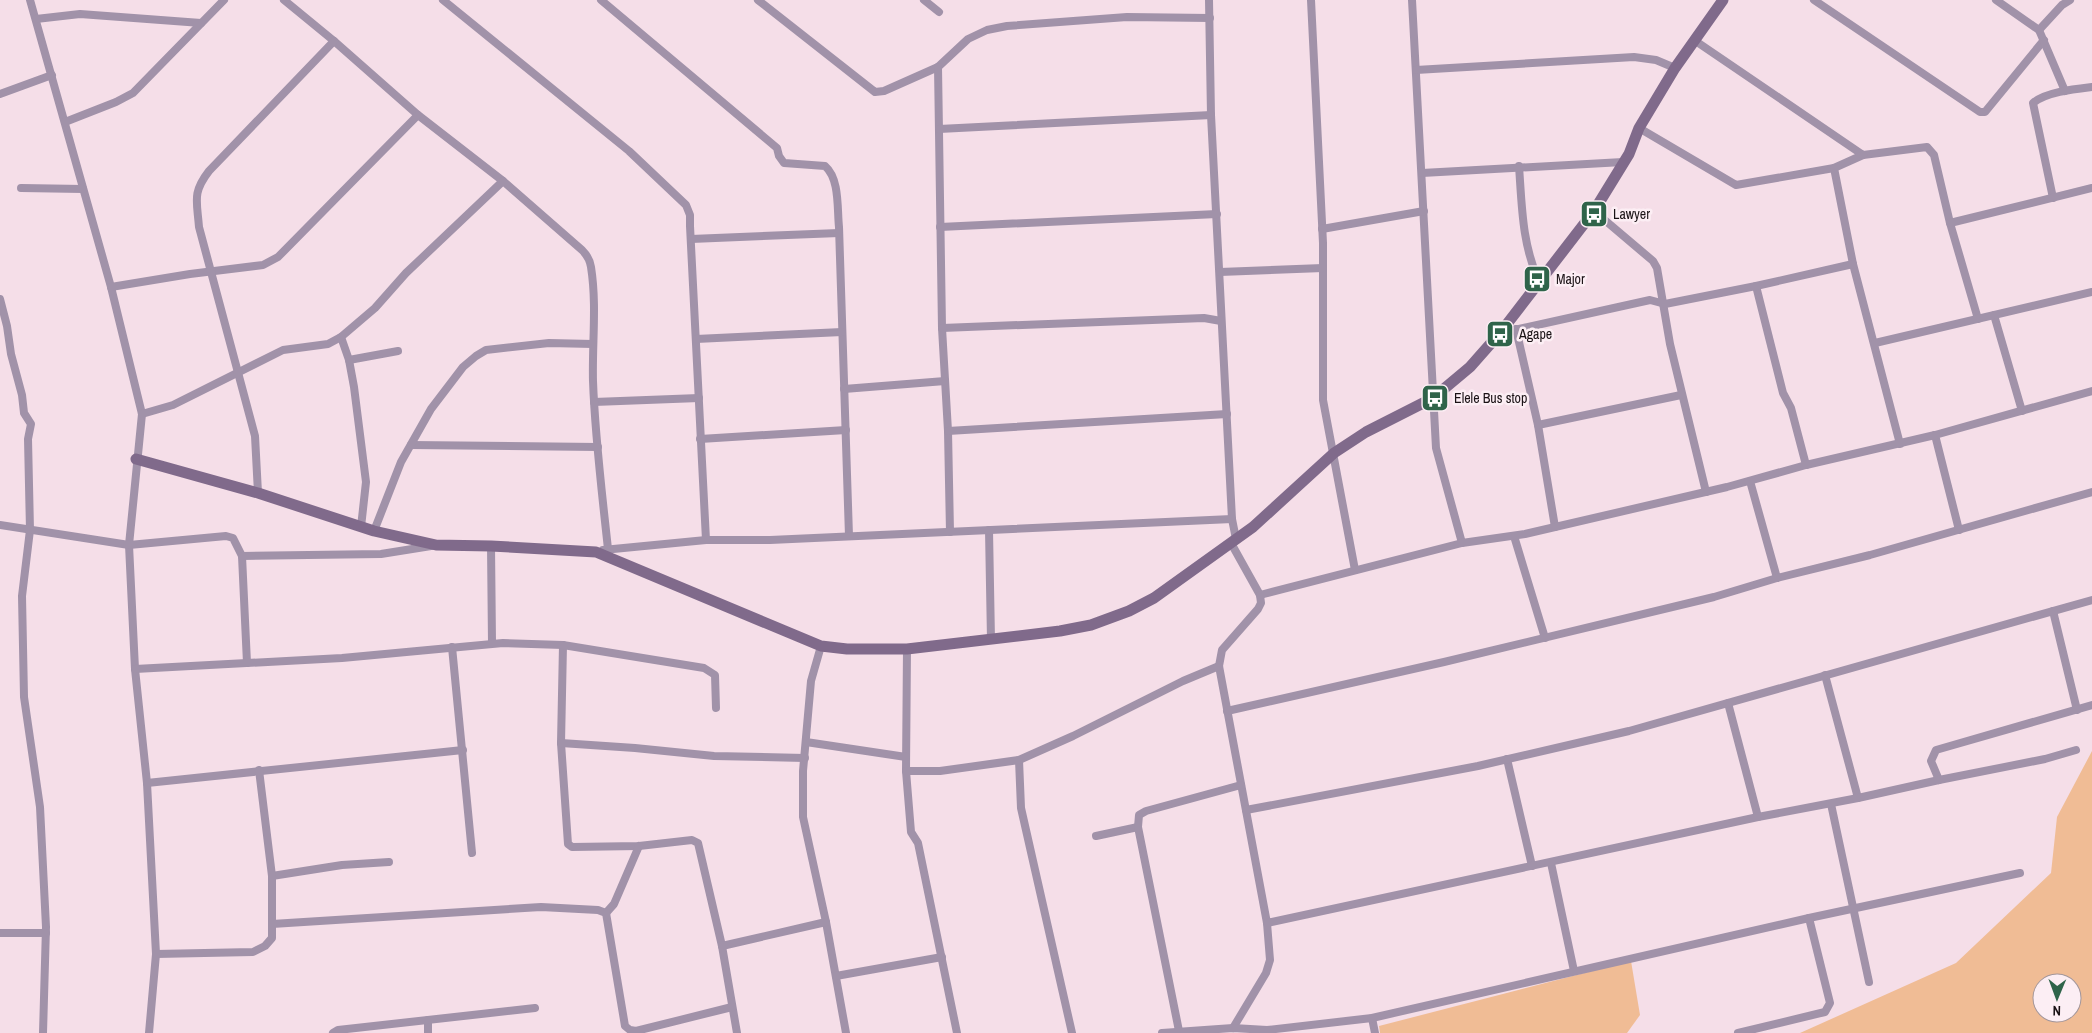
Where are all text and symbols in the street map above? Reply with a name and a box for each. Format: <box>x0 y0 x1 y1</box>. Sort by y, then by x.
bus stop icon: Lawyer <box>1579 199 1609 229</box>
place label: Lawyer <box>1613 205 1650 223</box>
bus stop icon: Major <box>1522 264 1552 294</box>
place label: Major <box>1556 270 1585 288</box>
bus stop icon: Agape <box>1485 319 1515 349</box>
place label: Agape <box>1518 325 1552 343</box>
bus stop icon: Elele Bus stop <box>1420 383 1450 413</box>
place label: Elele Bus stop <box>1454 389 1527 407</box>
north arrow <box>2032 973 2082 1023</box>
text: N <box>2052 1002 2061 1020</box>

